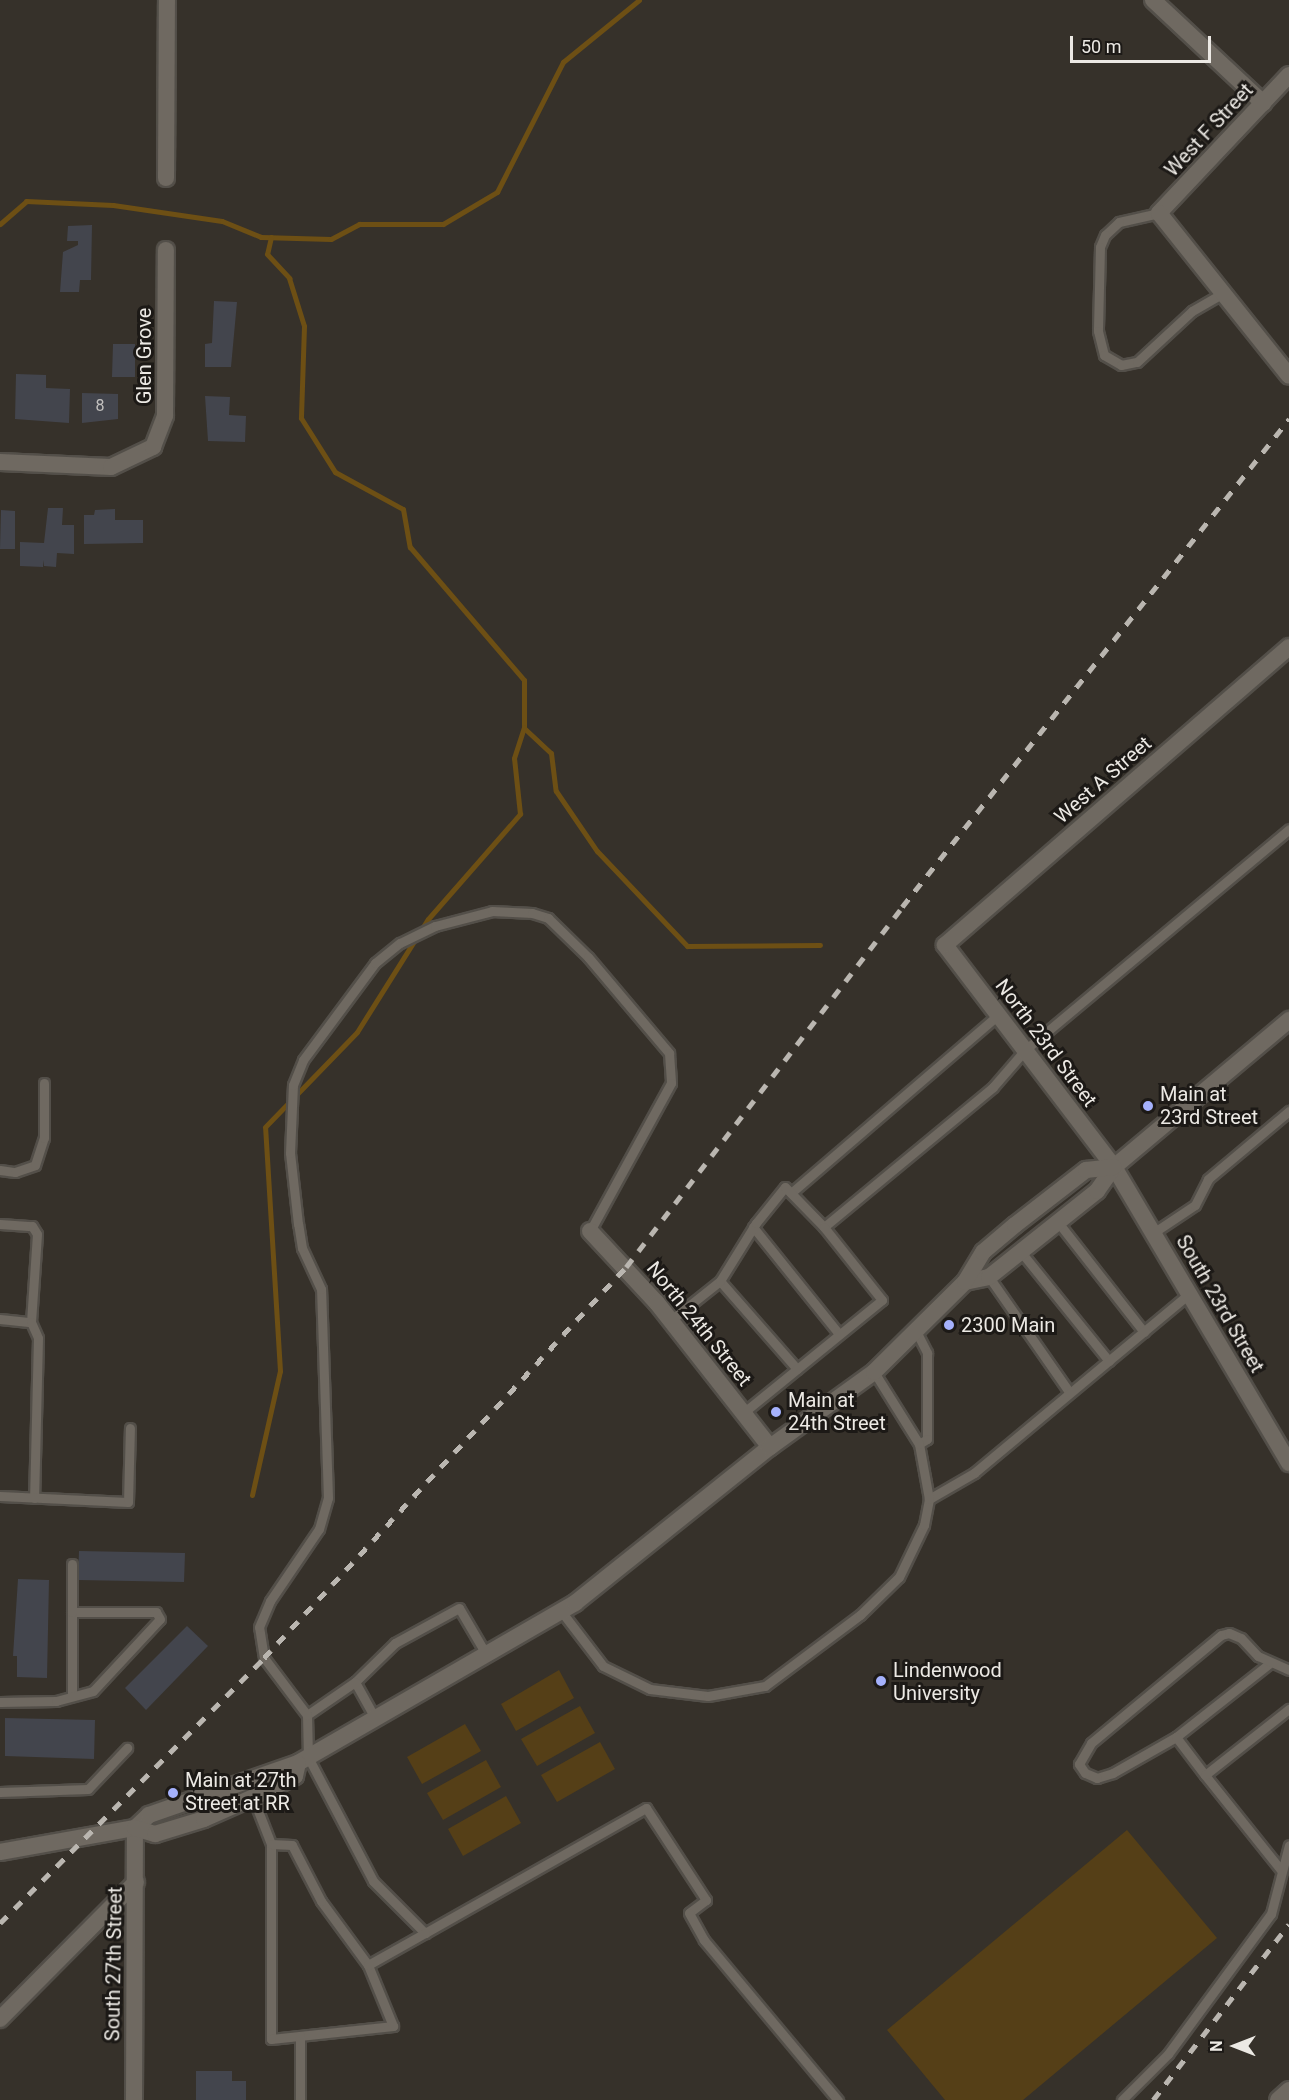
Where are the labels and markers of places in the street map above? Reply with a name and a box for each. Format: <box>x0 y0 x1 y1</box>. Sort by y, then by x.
place label: Main at 23rd Street <box>1160 1082 1258 1129</box>
marker: Main at 23rd Street <box>1141 1099 1155 1113</box>
place label: 2300 Main <box>961 1313 1055 1337</box>
marker: 2300 Main <box>942 1318 956 1332</box>
place label: Main at 24th Street <box>788 1388 886 1435</box>
marker: Main at 24th Street <box>769 1405 783 1419</box>
place label: Lindenwood University <box>893 1658 1002 1705</box>
marker: Lindenwood University <box>874 1674 888 1688</box>
place label: Main at 27th Street at RR <box>185 1769 297 1816</box>
marker: Main at 27th Street at RR <box>166 1786 180 1800</box>

